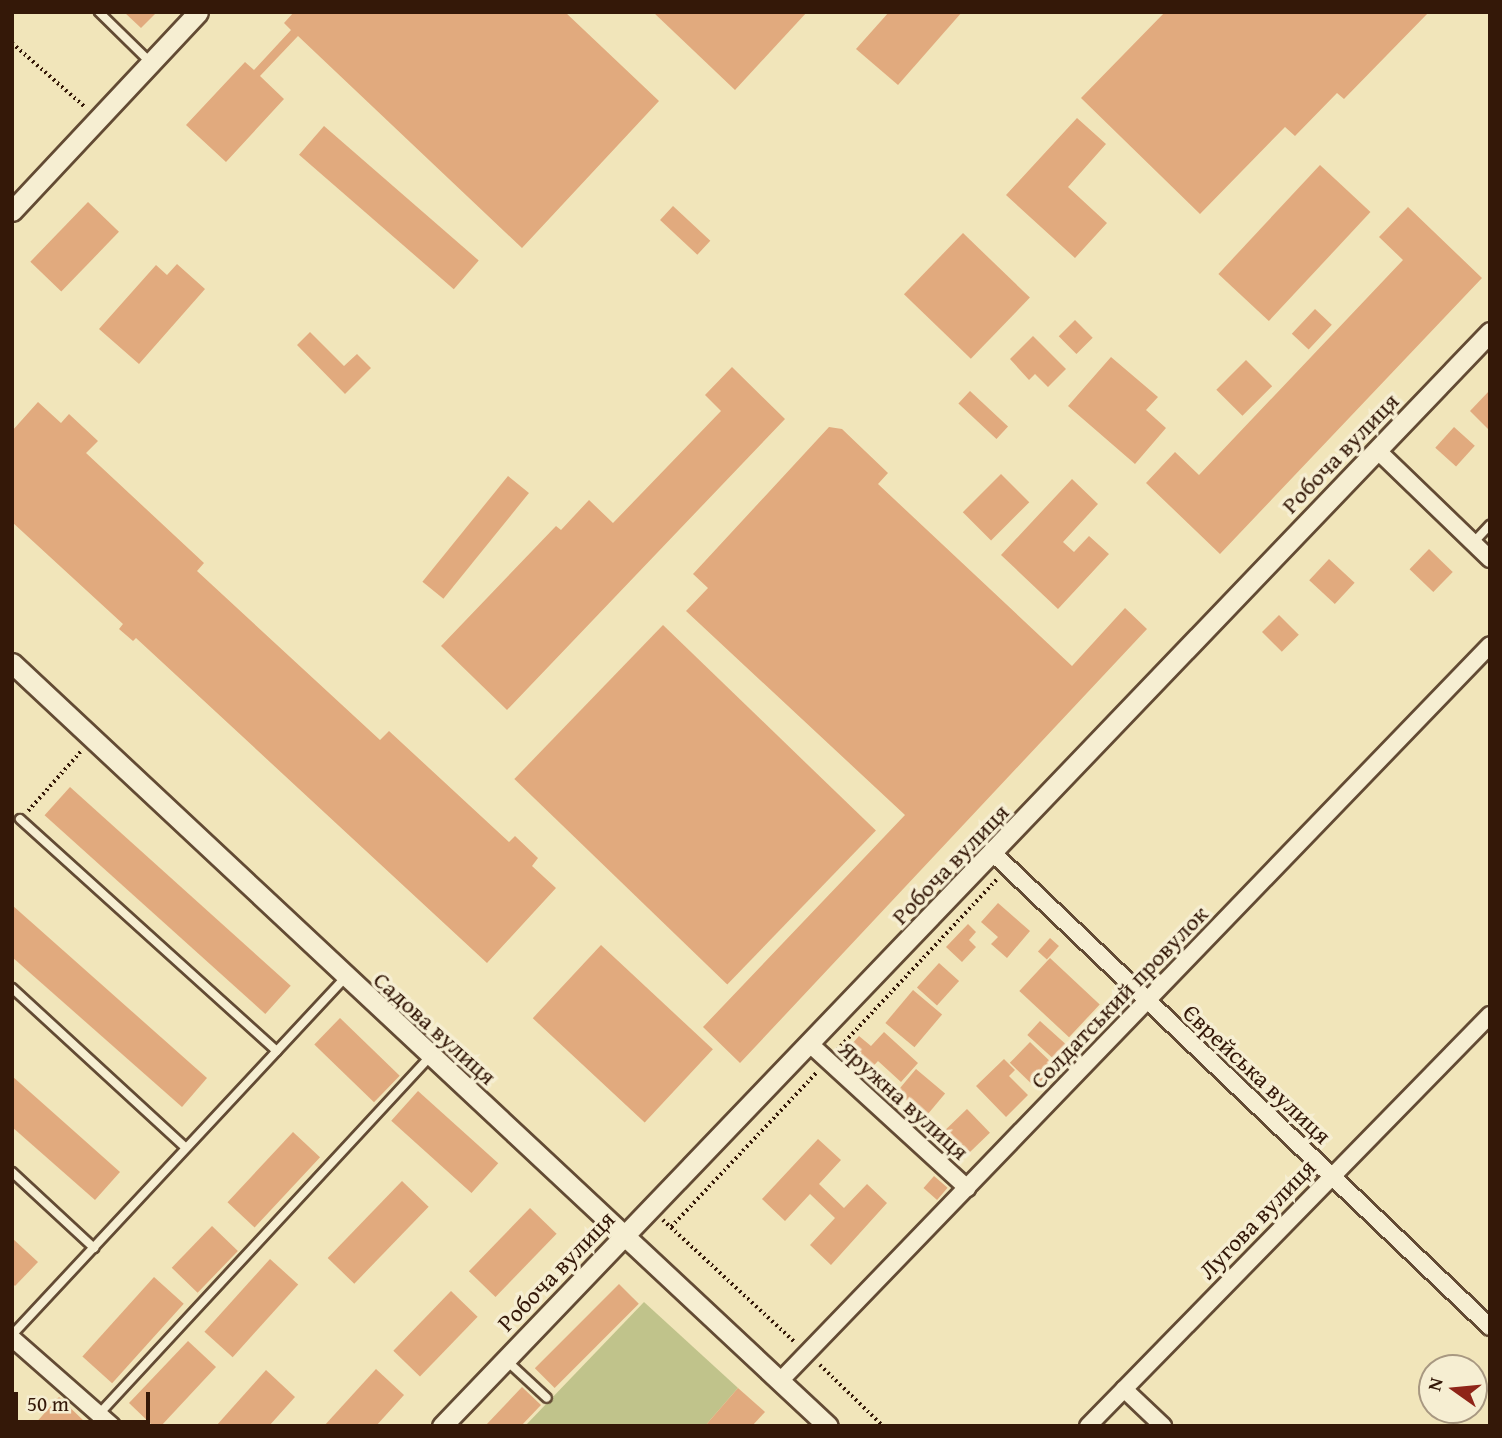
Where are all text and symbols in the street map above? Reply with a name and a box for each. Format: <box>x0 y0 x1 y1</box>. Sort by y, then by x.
street label: Робоча вулиця <box>1275 387 1405 519</box>
street label: Робоча вулиця <box>885 798 1015 930</box>
street label: Солдатський провулок <box>1024 899 1214 1095</box>
street label: Садова вулиця <box>368 965 502 1091</box>
street label: Єврейська вулиця <box>1177 998 1337 1150</box>
street label: Яружна вулиця <box>833 1034 975 1166</box>
street label: Лугова вулиця <box>1193 1153 1321 1285</box>
street label: Робоча вулиця <box>491 1205 621 1337</box>
north arrow <box>1418 1354 1488 1424</box>
text: N <box>1419 1374 1450 1394</box>
scale bar <box>18 1378 154 1422</box>
text: 50 m <box>27 1388 69 1419</box>

